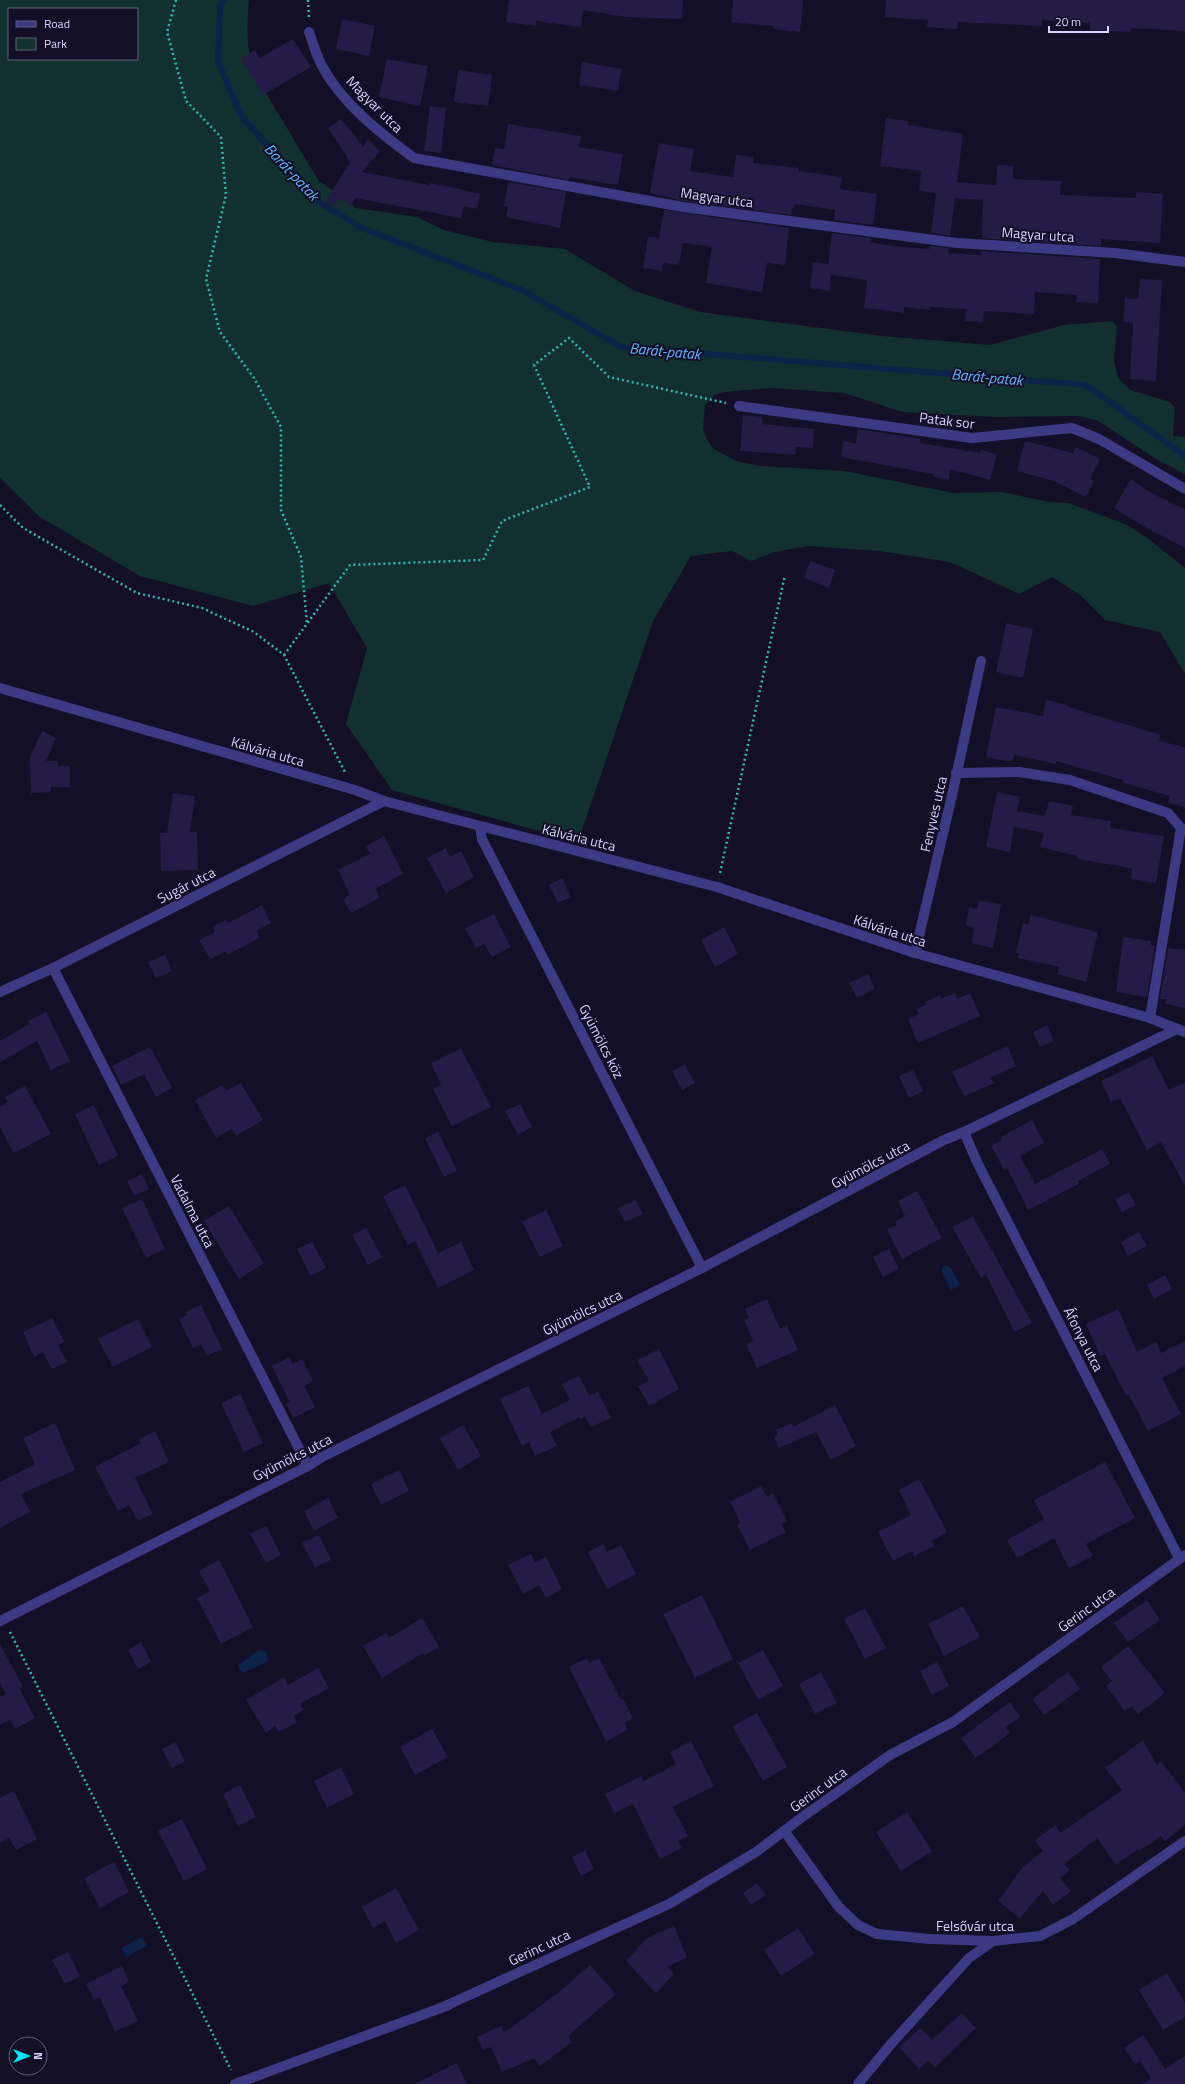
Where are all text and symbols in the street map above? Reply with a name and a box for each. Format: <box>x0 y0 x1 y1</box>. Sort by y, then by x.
legend <box>8 8 138 60</box>
scale bar <box>1049 8 1108 34</box>
text: 20 m <box>1055 12 1081 31</box>
text: Road <box>44 14 70 33</box>
text: Park <box>44 34 67 53</box>
street label: Magyar utca <box>342 71 408 137</box>
water label: Barát-patak <box>259 138 326 208</box>
street label: Magyar utca <box>679 182 755 212</box>
street label: Magyar utca <box>1001 221 1075 247</box>
water label: Barát-patak <box>628 336 704 366</box>
water label: Barát-patak <box>950 362 1026 392</box>
street label: Patak sor <box>918 406 976 434</box>
street label: Kálvária utca <box>229 731 307 771</box>
street label: Fenyves utca <box>914 774 952 854</box>
street label: Kálvária utca <box>540 818 618 856</box>
street label: Sugár utca <box>153 861 219 909</box>
street label: Kálvária utca <box>851 908 929 952</box>
street label: Gyümölcs köz <box>574 1000 630 1082</box>
street label: Gyümölcs utca <box>827 1134 913 1194</box>
street label: Vadalma utca <box>166 1171 220 1251</box>
street label: Gyümölcs utca <box>539 1284 625 1340</box>
street label: Áfonya utca <box>1059 1303 1109 1375</box>
street label: Gyümölcs utca <box>249 1428 335 1486</box>
street label: Gerinc utca <box>1053 1581 1119 1637</box>
street label: Gerinc utca <box>785 1761 851 1817</box>
street label: Felsővár utca <box>936 1915 1014 1936</box>
street label: Gerinc utca <box>505 1924 573 1970</box>
north arrow <box>8 2036 48 2076</box>
text: N <box>30 2052 46 2060</box>

